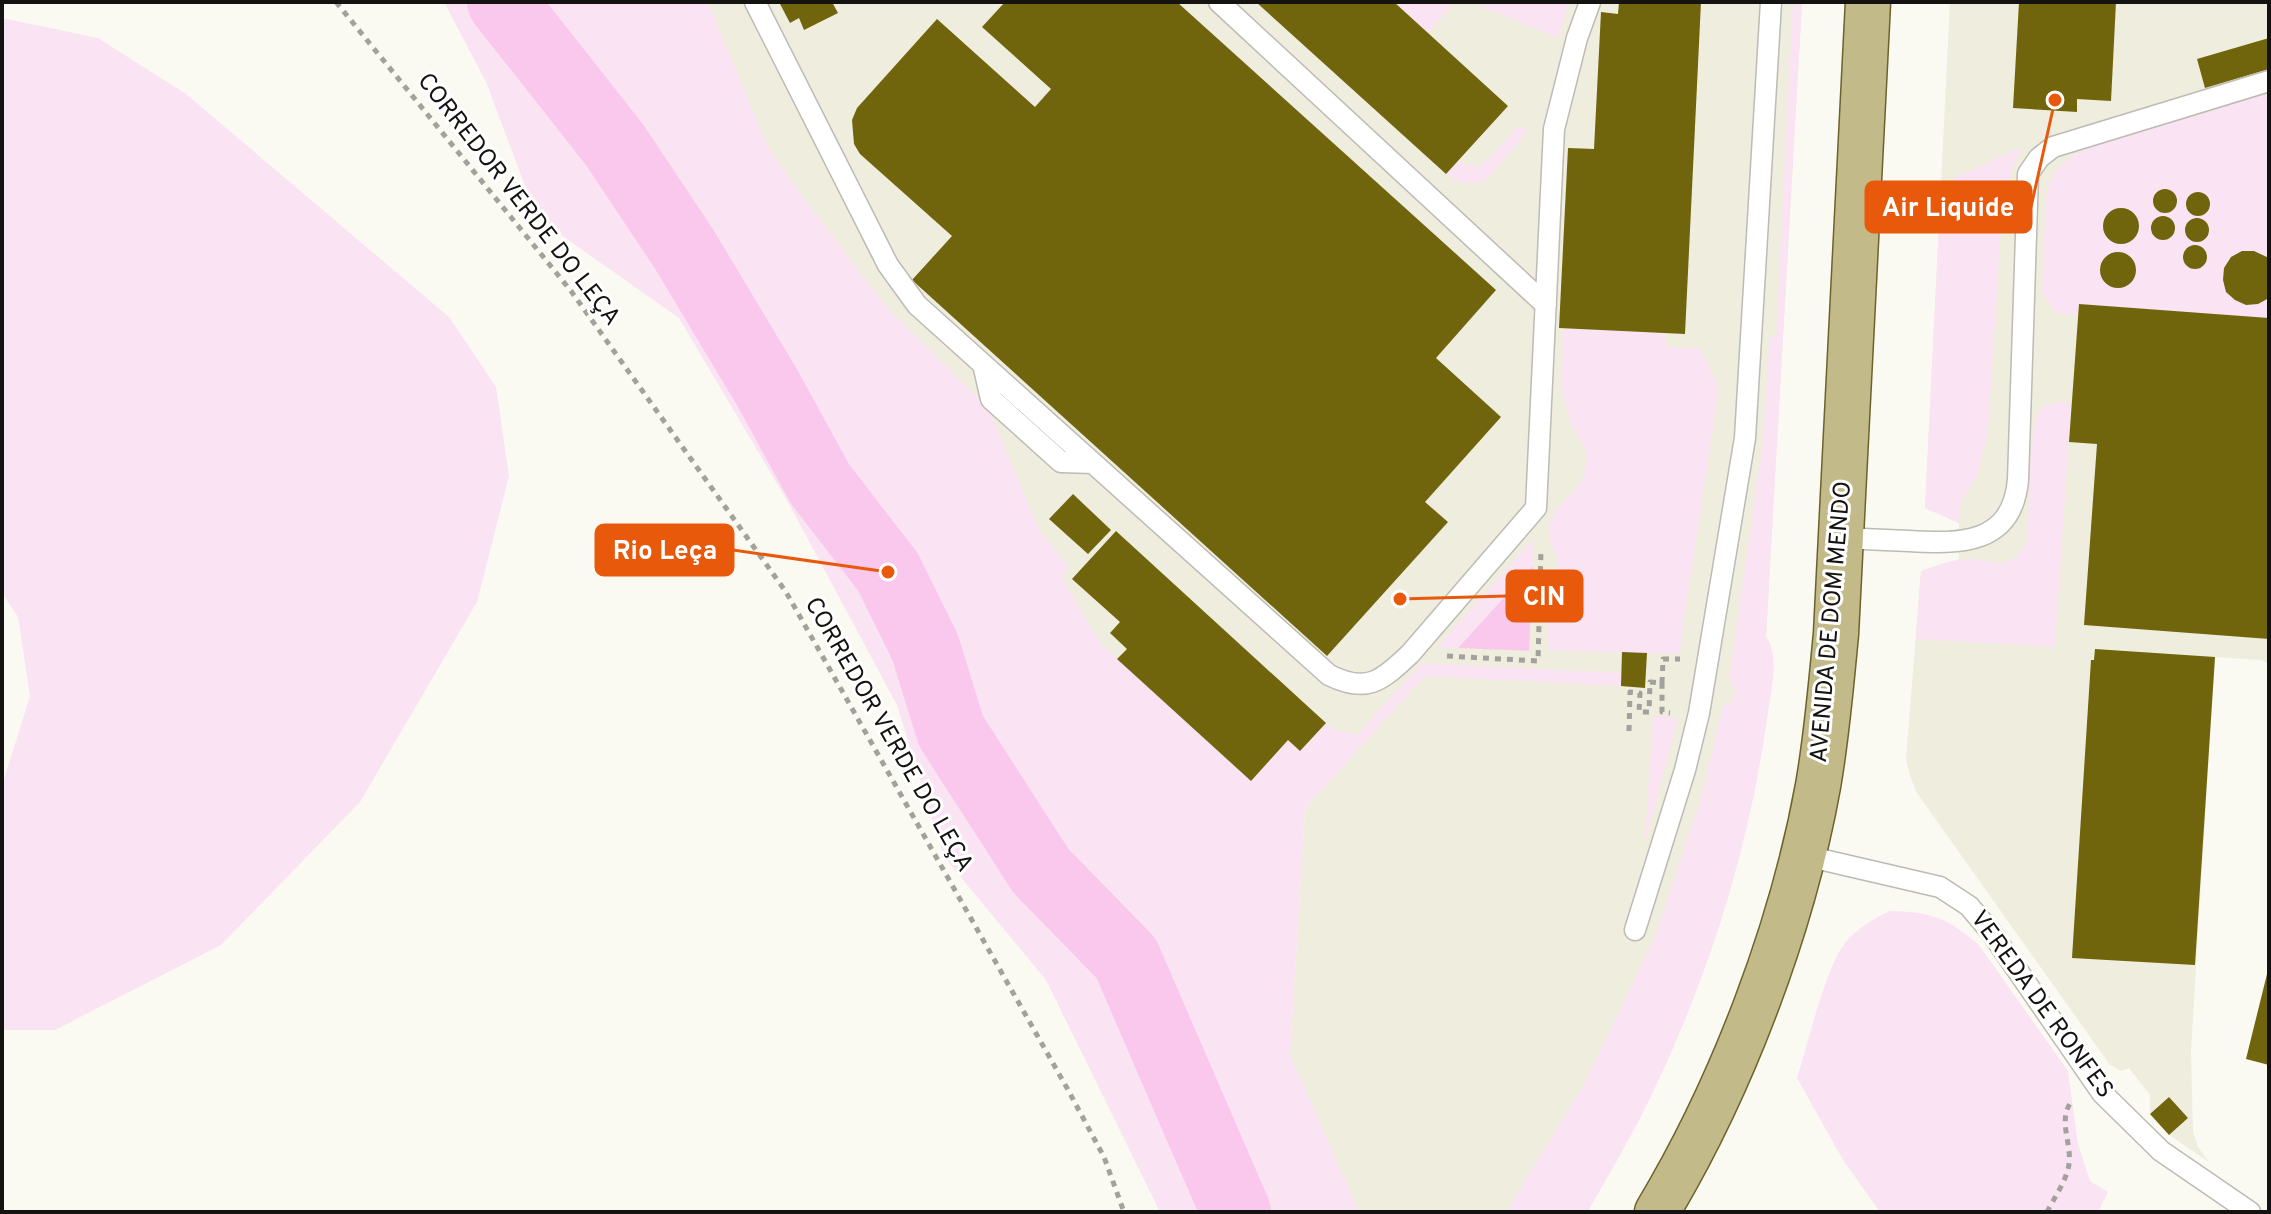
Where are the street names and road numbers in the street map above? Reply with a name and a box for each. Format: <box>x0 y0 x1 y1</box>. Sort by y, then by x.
street label: CORREDOR VERDE DO LEÇA <box>410 68 626 332</box>
street label: AVENIDA DE DOM MENDO <box>1805 480 1859 764</box>
street label: CORREDOR VERDE DO LEÇA <box>797 592 979 878</box>
street label: VEREDA DE RONFES <box>1963 905 2119 1105</box>

